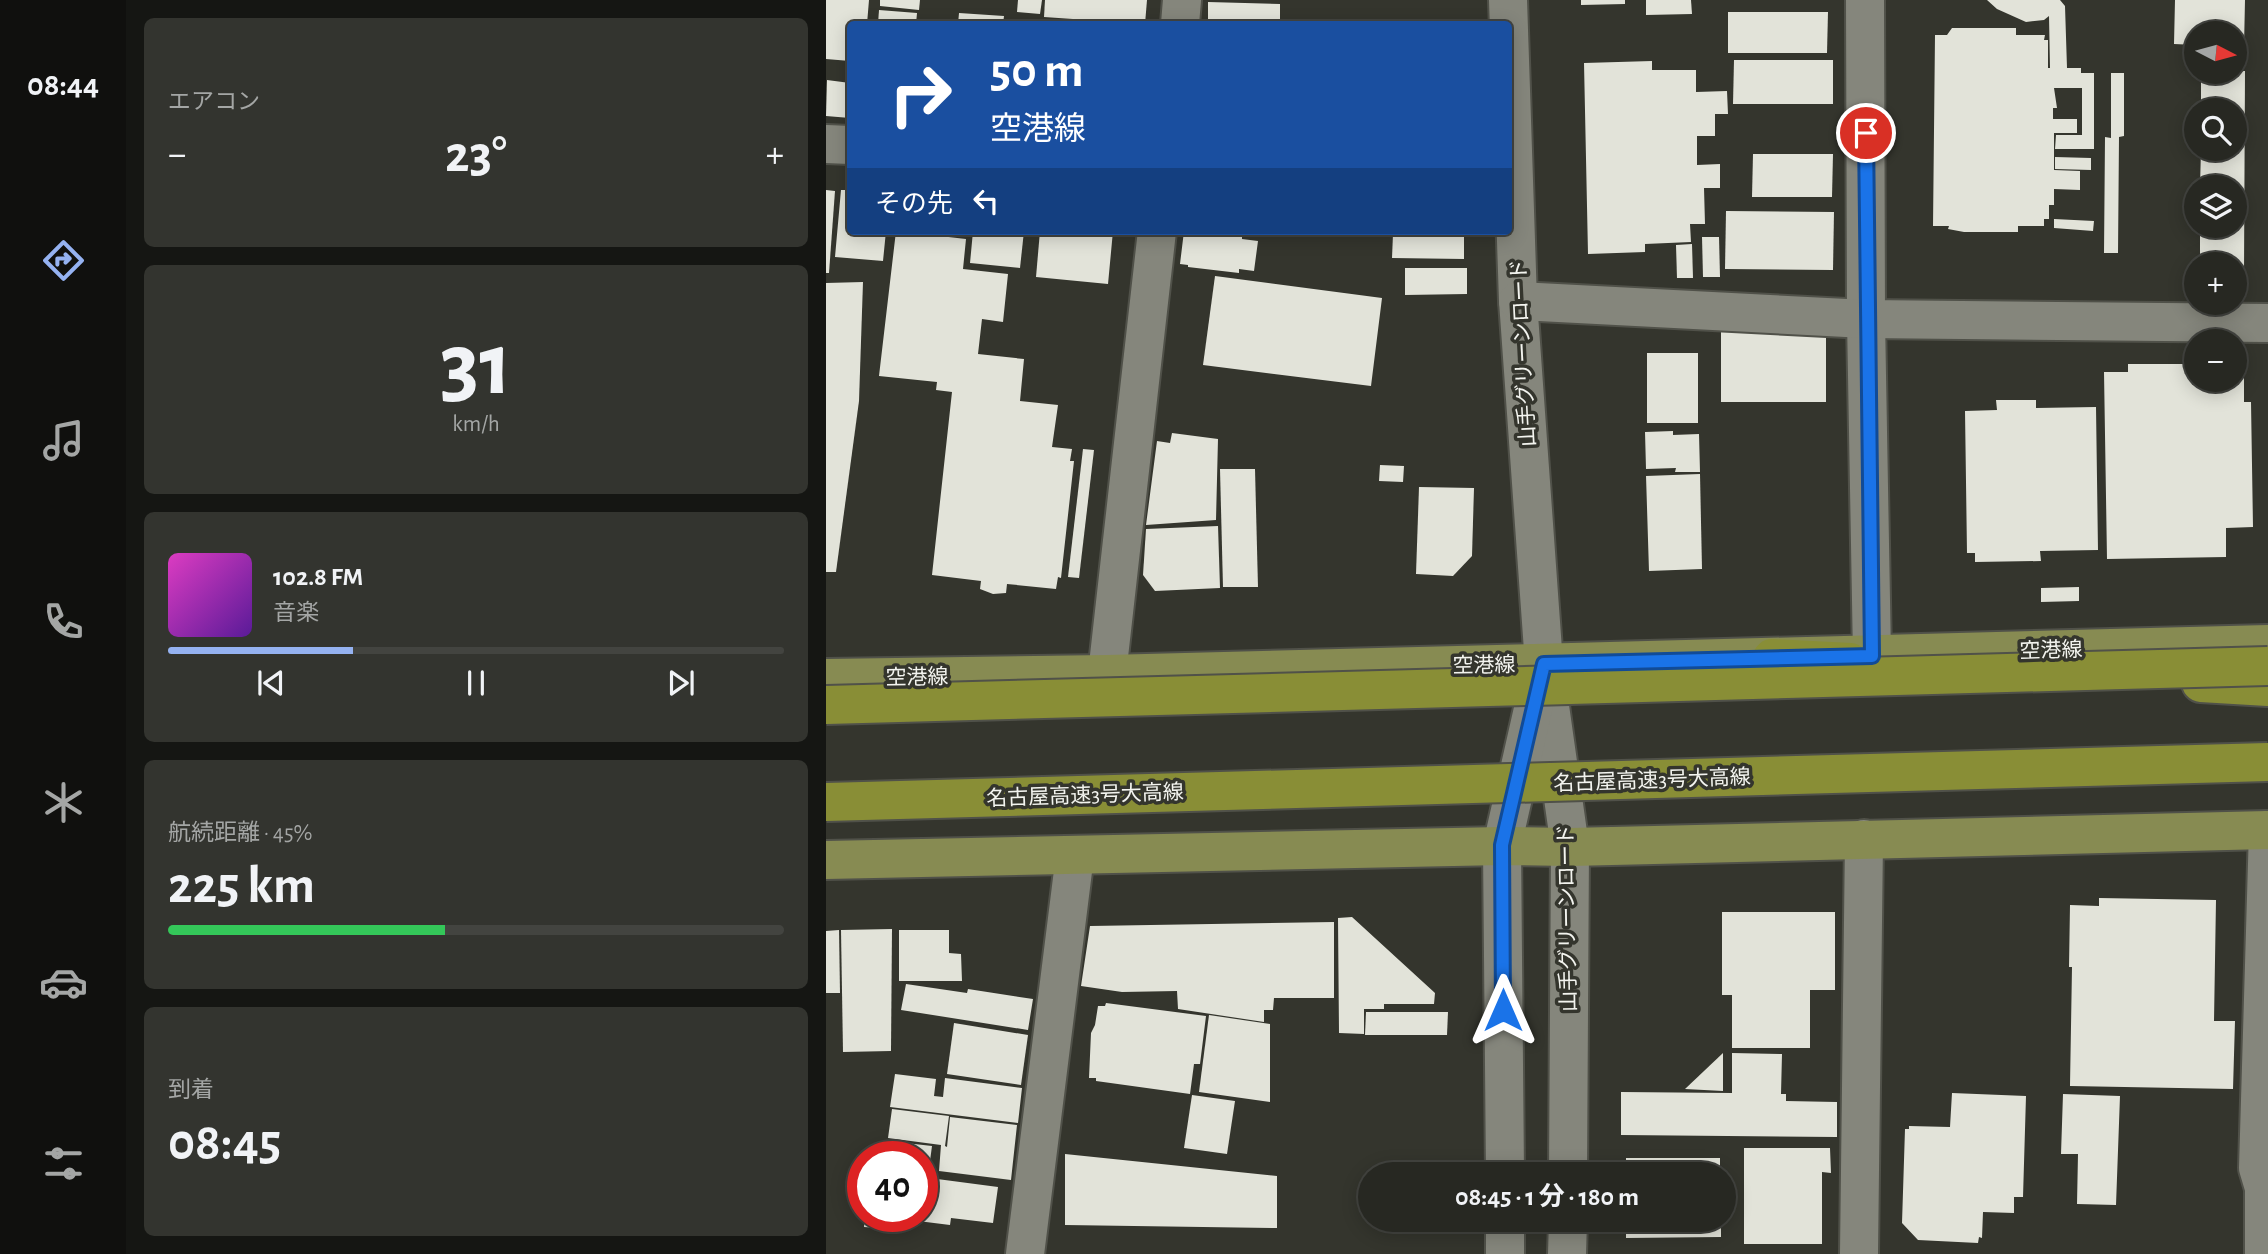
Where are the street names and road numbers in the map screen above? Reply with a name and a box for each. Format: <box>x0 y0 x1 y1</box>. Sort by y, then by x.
street label: 山手グリーンロード <box>1507 259 1539 447</box>
street label: 空港線 <box>2019 638 2083 662</box>
street label: 空港線 <box>1452 653 1516 677</box>
street label: 空港線 <box>885 665 949 689</box>
street label: 名古屋高速3号大高線 <box>1553 766 1751 794</box>
street label: 名古屋高速3号大高線 <box>986 781 1184 809</box>
street label: 山手グリーンロード <box>1554 824 1580 1012</box>

